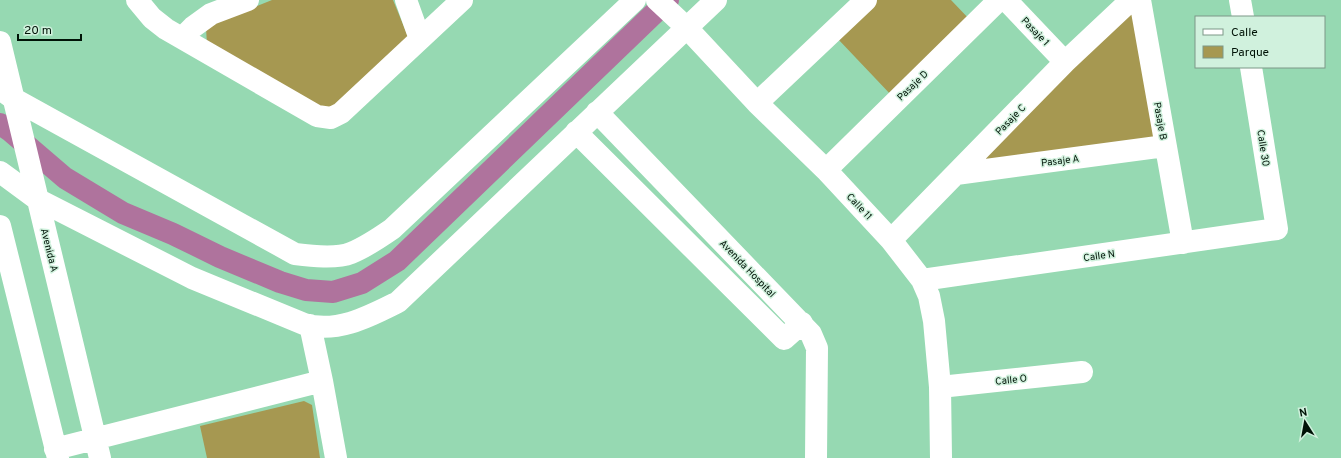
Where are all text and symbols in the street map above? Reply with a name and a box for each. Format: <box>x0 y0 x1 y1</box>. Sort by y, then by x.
street label: Pasaje 1 <box>1018 15 1052 49</box>
scale bar <box>18 16 81 42</box>
legend <box>1195 16 1325 68</box>
text: 20 m <box>24 23 52 39</box>
text: Calle <box>1231 25 1258 41</box>
text: Parque <box>1231 45 1269 61</box>
street label: Pasaje D <box>895 68 932 104</box>
street label: Pasaje B <box>1150 101 1169 141</box>
street label: Pasaje C <box>993 102 1029 138</box>
street label: Calle 30 <box>1253 129 1272 168</box>
street label: Pasaje A <box>1040 153 1080 170</box>
street label: Calle 11 <box>843 191 875 223</box>
street label: Avenida A <box>37 227 60 274</box>
street label: Avenida Hospital <box>716 237 778 301</box>
street label: Calle N <box>1083 248 1116 265</box>
street label: Calle O <box>995 372 1028 389</box>
north arrow <box>1285 402 1325 442</box>
text: N <box>1298 406 1308 421</box>

